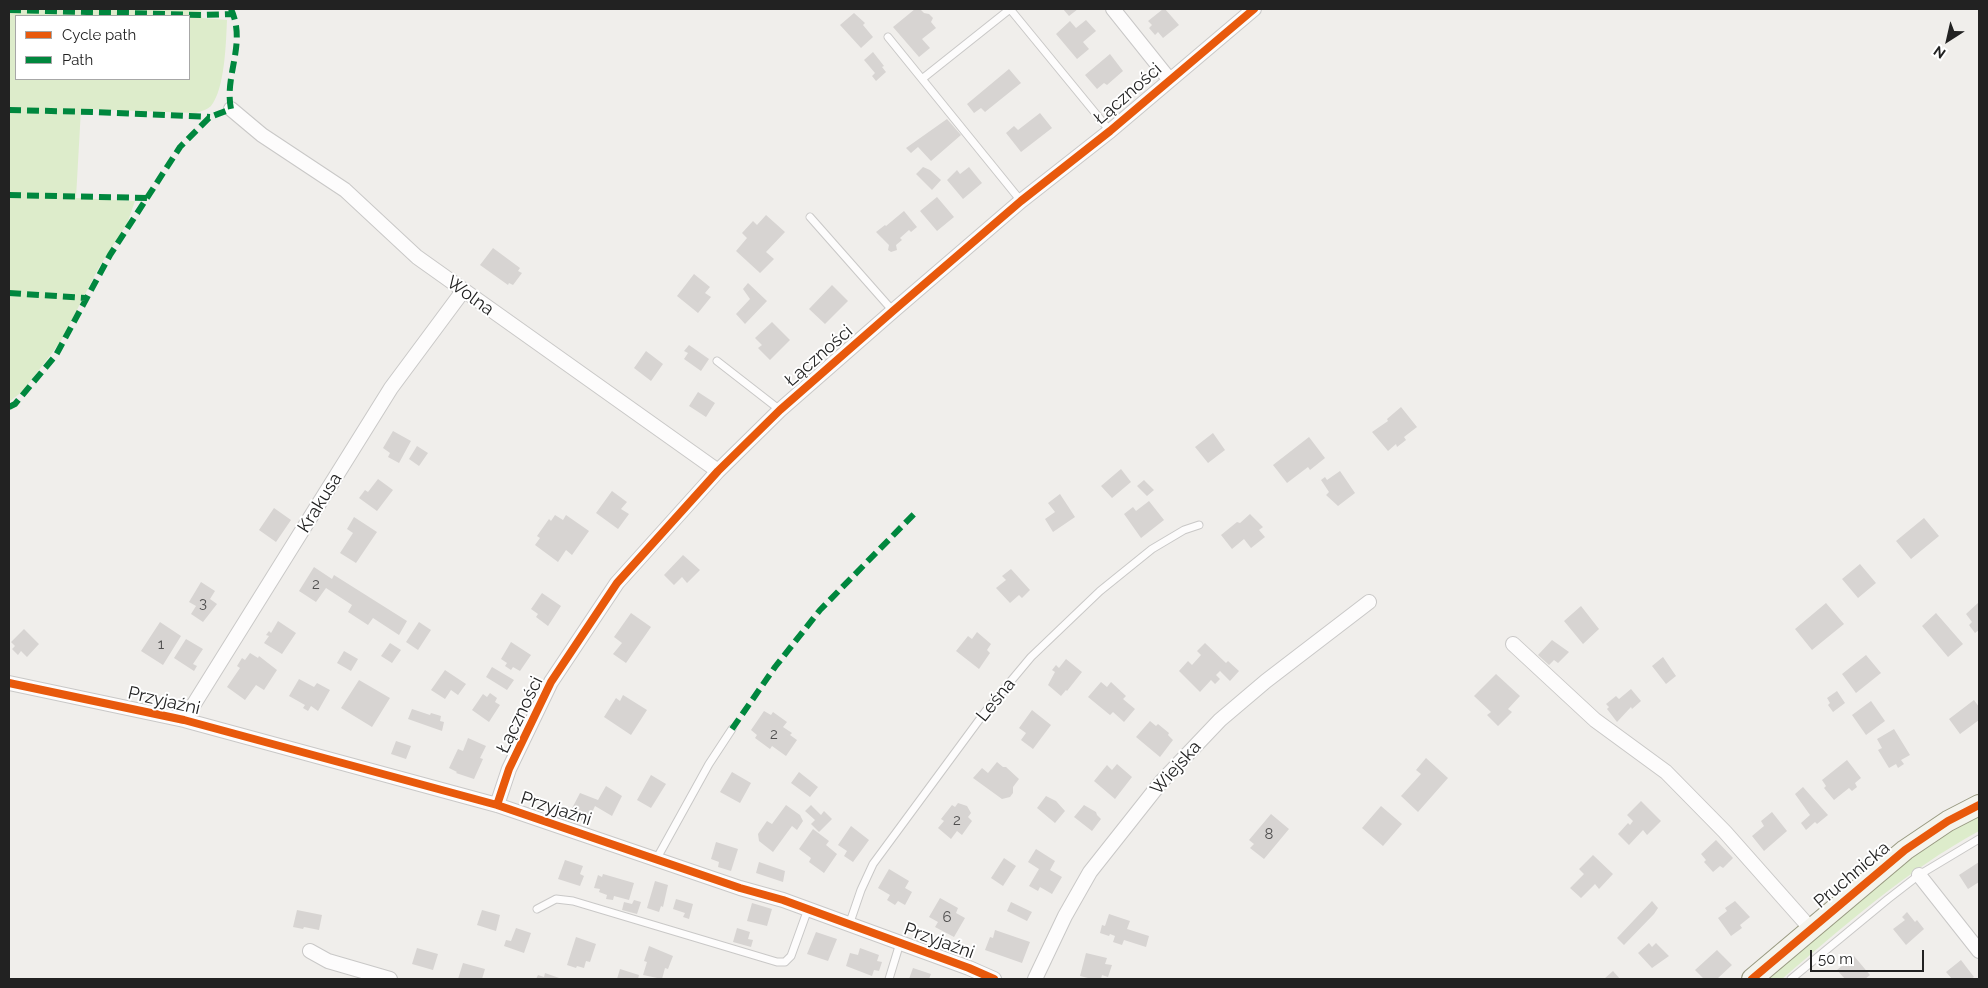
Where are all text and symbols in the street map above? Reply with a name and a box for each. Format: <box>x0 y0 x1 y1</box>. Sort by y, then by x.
legend <box>15 15 190 80</box>
north arrow <box>1923 15 1973 65</box>
text: Cycle path <box>62 26 136 44</box>
text: N <box>1930 43 1948 62</box>
text: Path <box>62 51 93 69</box>
street label: Łączności <box>1090 59 1166 129</box>
street label: Wolna <box>442 272 498 320</box>
street label: Łączności <box>781 321 857 391</box>
street label: Krakusa <box>293 469 347 537</box>
house number: 2 <box>312 575 320 593</box>
house number: 3 <box>199 594 207 612</box>
house number: 1 <box>158 635 164 653</box>
street label: Łączności <box>492 673 548 757</box>
street label: Leśna <box>972 674 1020 726</box>
street label: Przyjaźni <box>126 682 202 720</box>
house number: 2 <box>770 725 778 743</box>
street label: Wiejska <box>1146 736 1206 800</box>
street label: Przyjaźni <box>518 787 594 831</box>
house number: 2 <box>953 811 961 829</box>
house number: 8 <box>1265 825 1273 843</box>
street label: Pruchnicka <box>1810 837 1894 913</box>
house number: 6 <box>942 908 952 926</box>
street label: Przyjaźni <box>901 918 977 964</box>
scale bar <box>1813 940 1927 972</box>
text: 50 m <box>1818 950 1853 968</box>

